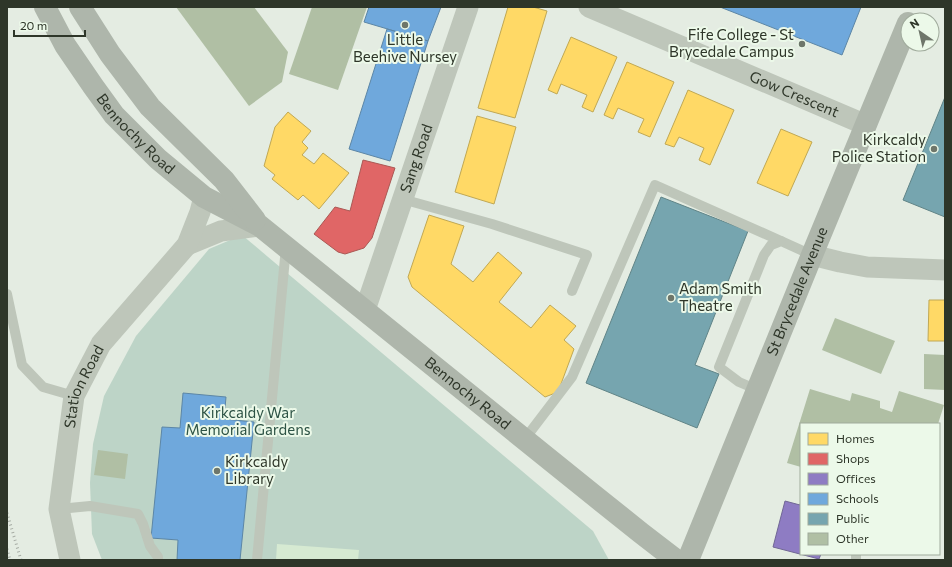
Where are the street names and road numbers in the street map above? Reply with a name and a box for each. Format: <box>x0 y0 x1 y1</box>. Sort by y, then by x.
street label: Gow Crescent <box>747 66 842 120</box>
street label: Bennochy Road <box>93 90 179 177</box>
street label: Sang Road <box>396 122 436 195</box>
street label: St Brycedale Avenue <box>762 224 831 358</box>
street label: Station Road <box>60 342 107 429</box>
street label: Bennochy Road <box>422 353 515 433</box>

